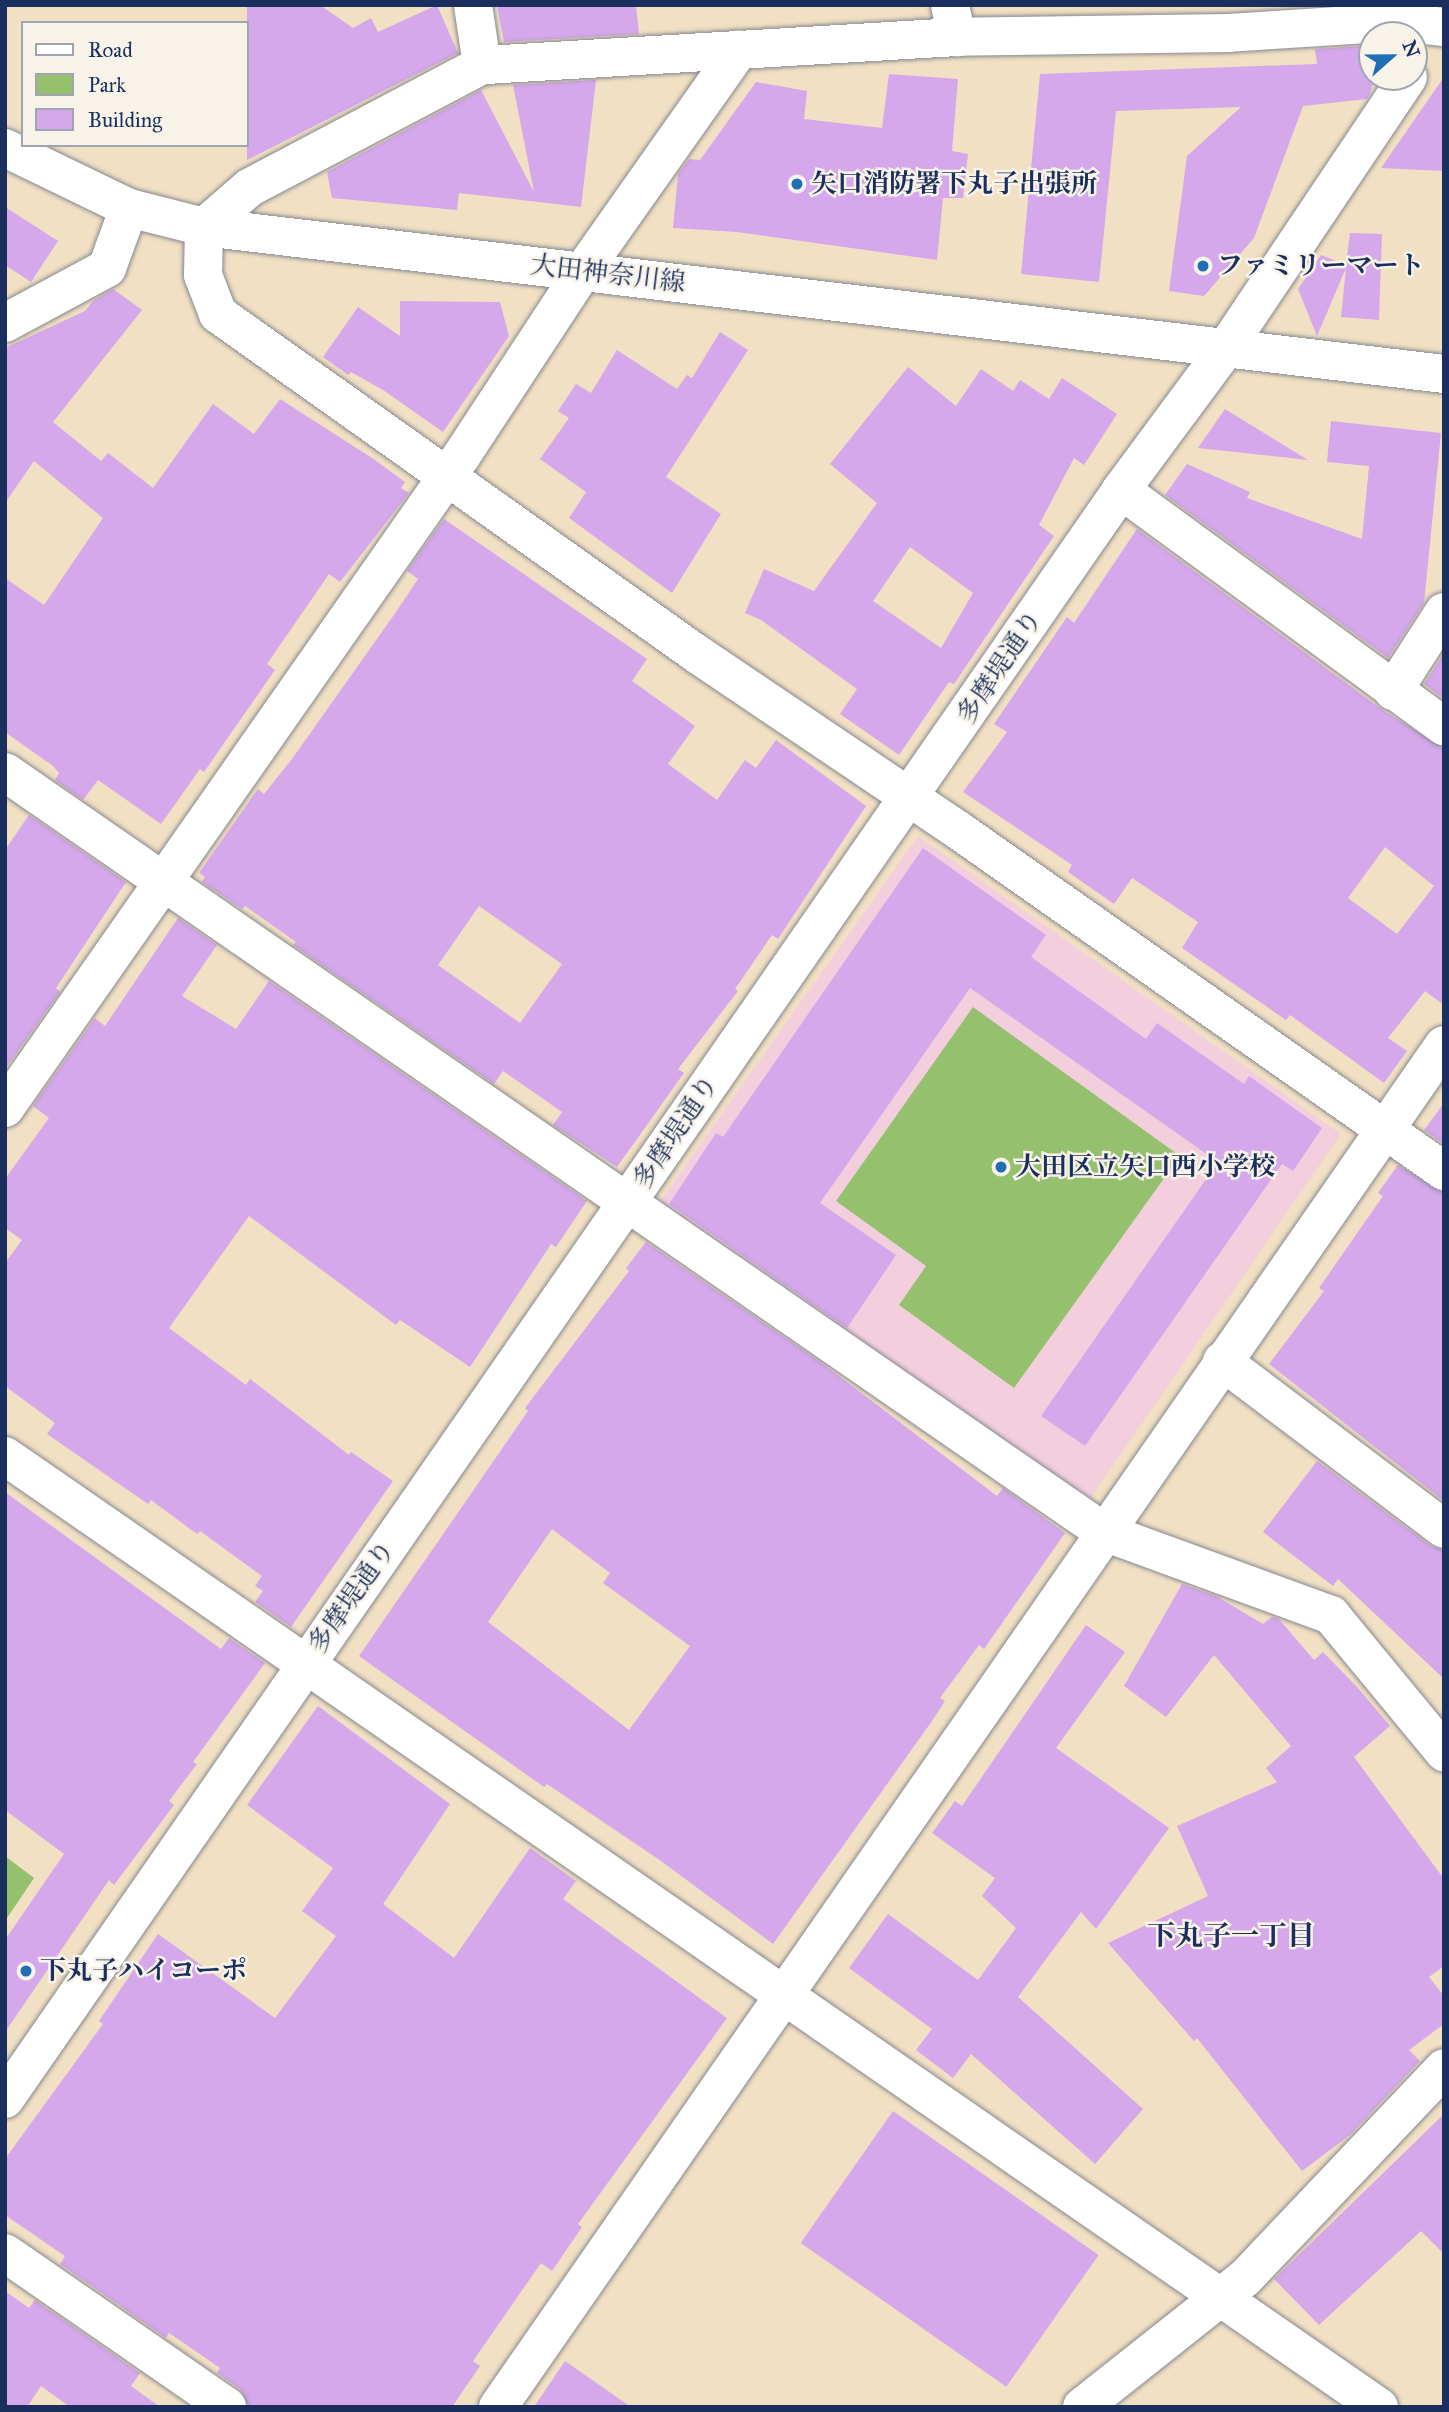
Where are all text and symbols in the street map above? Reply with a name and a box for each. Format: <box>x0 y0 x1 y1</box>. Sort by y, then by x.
legend <box>21 21 248 147</box>
north arrow <box>1358 21 1428 91</box>
text: Road <box>88 37 133 63</box>
text: N <box>1398 37 1425 61</box>
text: Park <box>88 72 126 98</box>
text: Building <box>88 107 162 133</box>
place label: 矢口消防署下丸子出張所 <box>811 168 1097 200</box>
marker: 矢口消防署下丸子出張所 <box>789 176 805 192</box>
street label: 大田神奈川線 <box>529 249 687 299</box>
place label: ファミリーマート <box>1217 250 1425 282</box>
marker: ファミリーマート <box>1195 258 1211 274</box>
street label: 多摩堤通り <box>951 604 1049 730</box>
street label: 多摩堤通り <box>627 1069 725 1195</box>
place label: 大田区立矢口西小学校 <box>1015 1151 1275 1183</box>
marker: 大田区立矢口西小学校 <box>993 1159 1009 1175</box>
street label: 多摩堤通り <box>302 1535 402 1659</box>
district label: 下丸子一丁目 <box>1147 1919 1315 1953</box>
place label: 下丸子ハイコーポ <box>40 1955 248 1987</box>
marker: 下丸子ハイコーポ <box>18 1963 34 1979</box>

